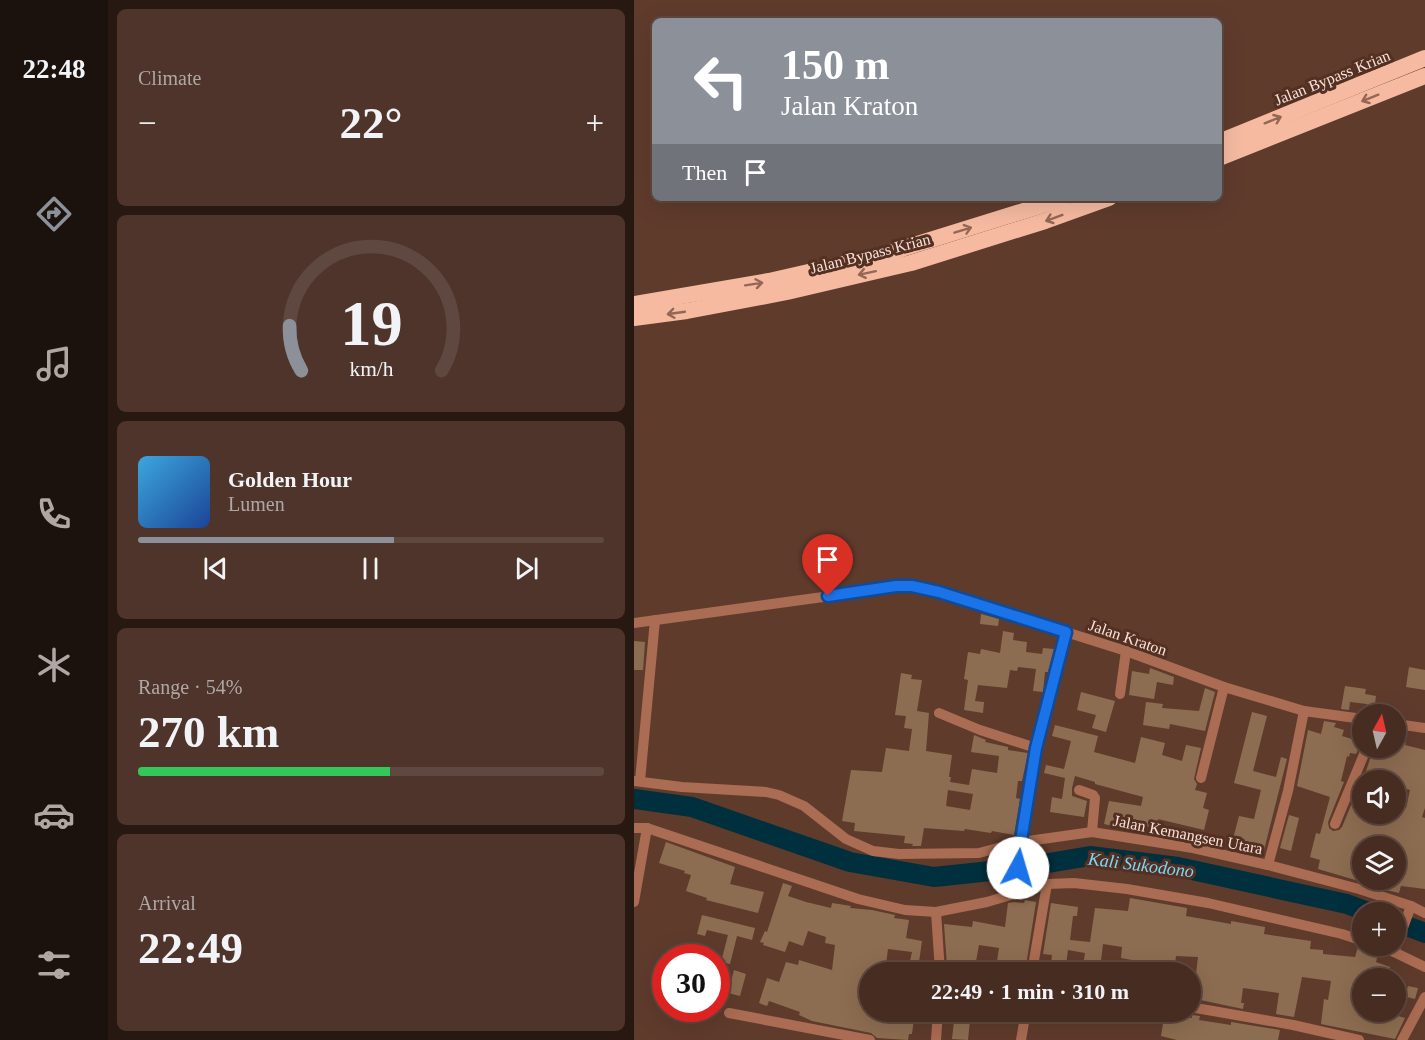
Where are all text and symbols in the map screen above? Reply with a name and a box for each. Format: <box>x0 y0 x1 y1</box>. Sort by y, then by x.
icon: left <box>682 42 760 120</box>
text: 150 m <box>781 42 890 88</box>
street label: Jalan Bypass Krian <box>1272 46 1393 109</box>
text: 22:48 <box>23 54 86 84</box>
text: Climate <box>138 67 201 89</box>
text: Jalan Kraton <box>781 91 918 121</box>
one-way arrow <box>1361 93 1380 104</box>
text: 22° <box>340 98 403 148</box>
text: − <box>138 105 157 141</box>
text: + <box>585 105 604 141</box>
one-way arrow <box>1263 114 1282 125</box>
icon: arrive <box>739 156 772 189</box>
text: Then <box>682 160 727 185</box>
icon: directions <box>33 193 75 235</box>
one-way arrow <box>1045 213 1064 224</box>
one-way arrow <box>953 224 972 235</box>
street label: Jalan Bypass Krian <box>808 230 932 278</box>
one-way arrow <box>858 268 877 280</box>
one-way arrow <box>743 278 763 289</box>
text: 19 <box>340 289 402 358</box>
one-way arrow <box>667 307 687 318</box>
icon: music <box>33 343 75 385</box>
text: km/h <box>349 357 393 381</box>
text: Golden Hour <box>228 467 352 492</box>
icon: phone <box>33 493 75 535</box>
text: Lumen <box>228 493 285 515</box>
pin <box>802 534 853 596</box>
icon: arrive <box>811 543 844 576</box>
icon: previous <box>199 552 232 585</box>
icon: pause <box>354 552 387 585</box>
icon: next <box>510 552 543 585</box>
street label: Jalan Kraton <box>1087 616 1169 659</box>
icon: climate <box>33 644 75 686</box>
text: Range · 54% <box>138 676 242 698</box>
north arrow <box>1352 704 1406 758</box>
map controls <box>1352 704 1406 1022</box>
text: 270 km <box>138 707 279 757</box>
button: sound <box>1352 770 1406 824</box>
icon: car <box>33 794 75 836</box>
street label: Jalan Kemangsen Utara <box>1112 812 1264 858</box>
position arrow <box>986 836 1050 900</box>
button: layers <box>1352 836 1406 890</box>
water label: Kali Sukodono <box>1086 848 1195 881</box>
text: Arrival <box>138 892 196 914</box>
button: + <box>1352 902 1406 956</box>
text: 22:49 <box>138 923 243 973</box>
icon: filters <box>33 944 75 986</box>
speed limit sign: 30 <box>652 944 730 1022</box>
button: − <box>1352 968 1406 1022</box>
text: 22:49 · 1 min · 310 m <box>931 979 1129 1004</box>

